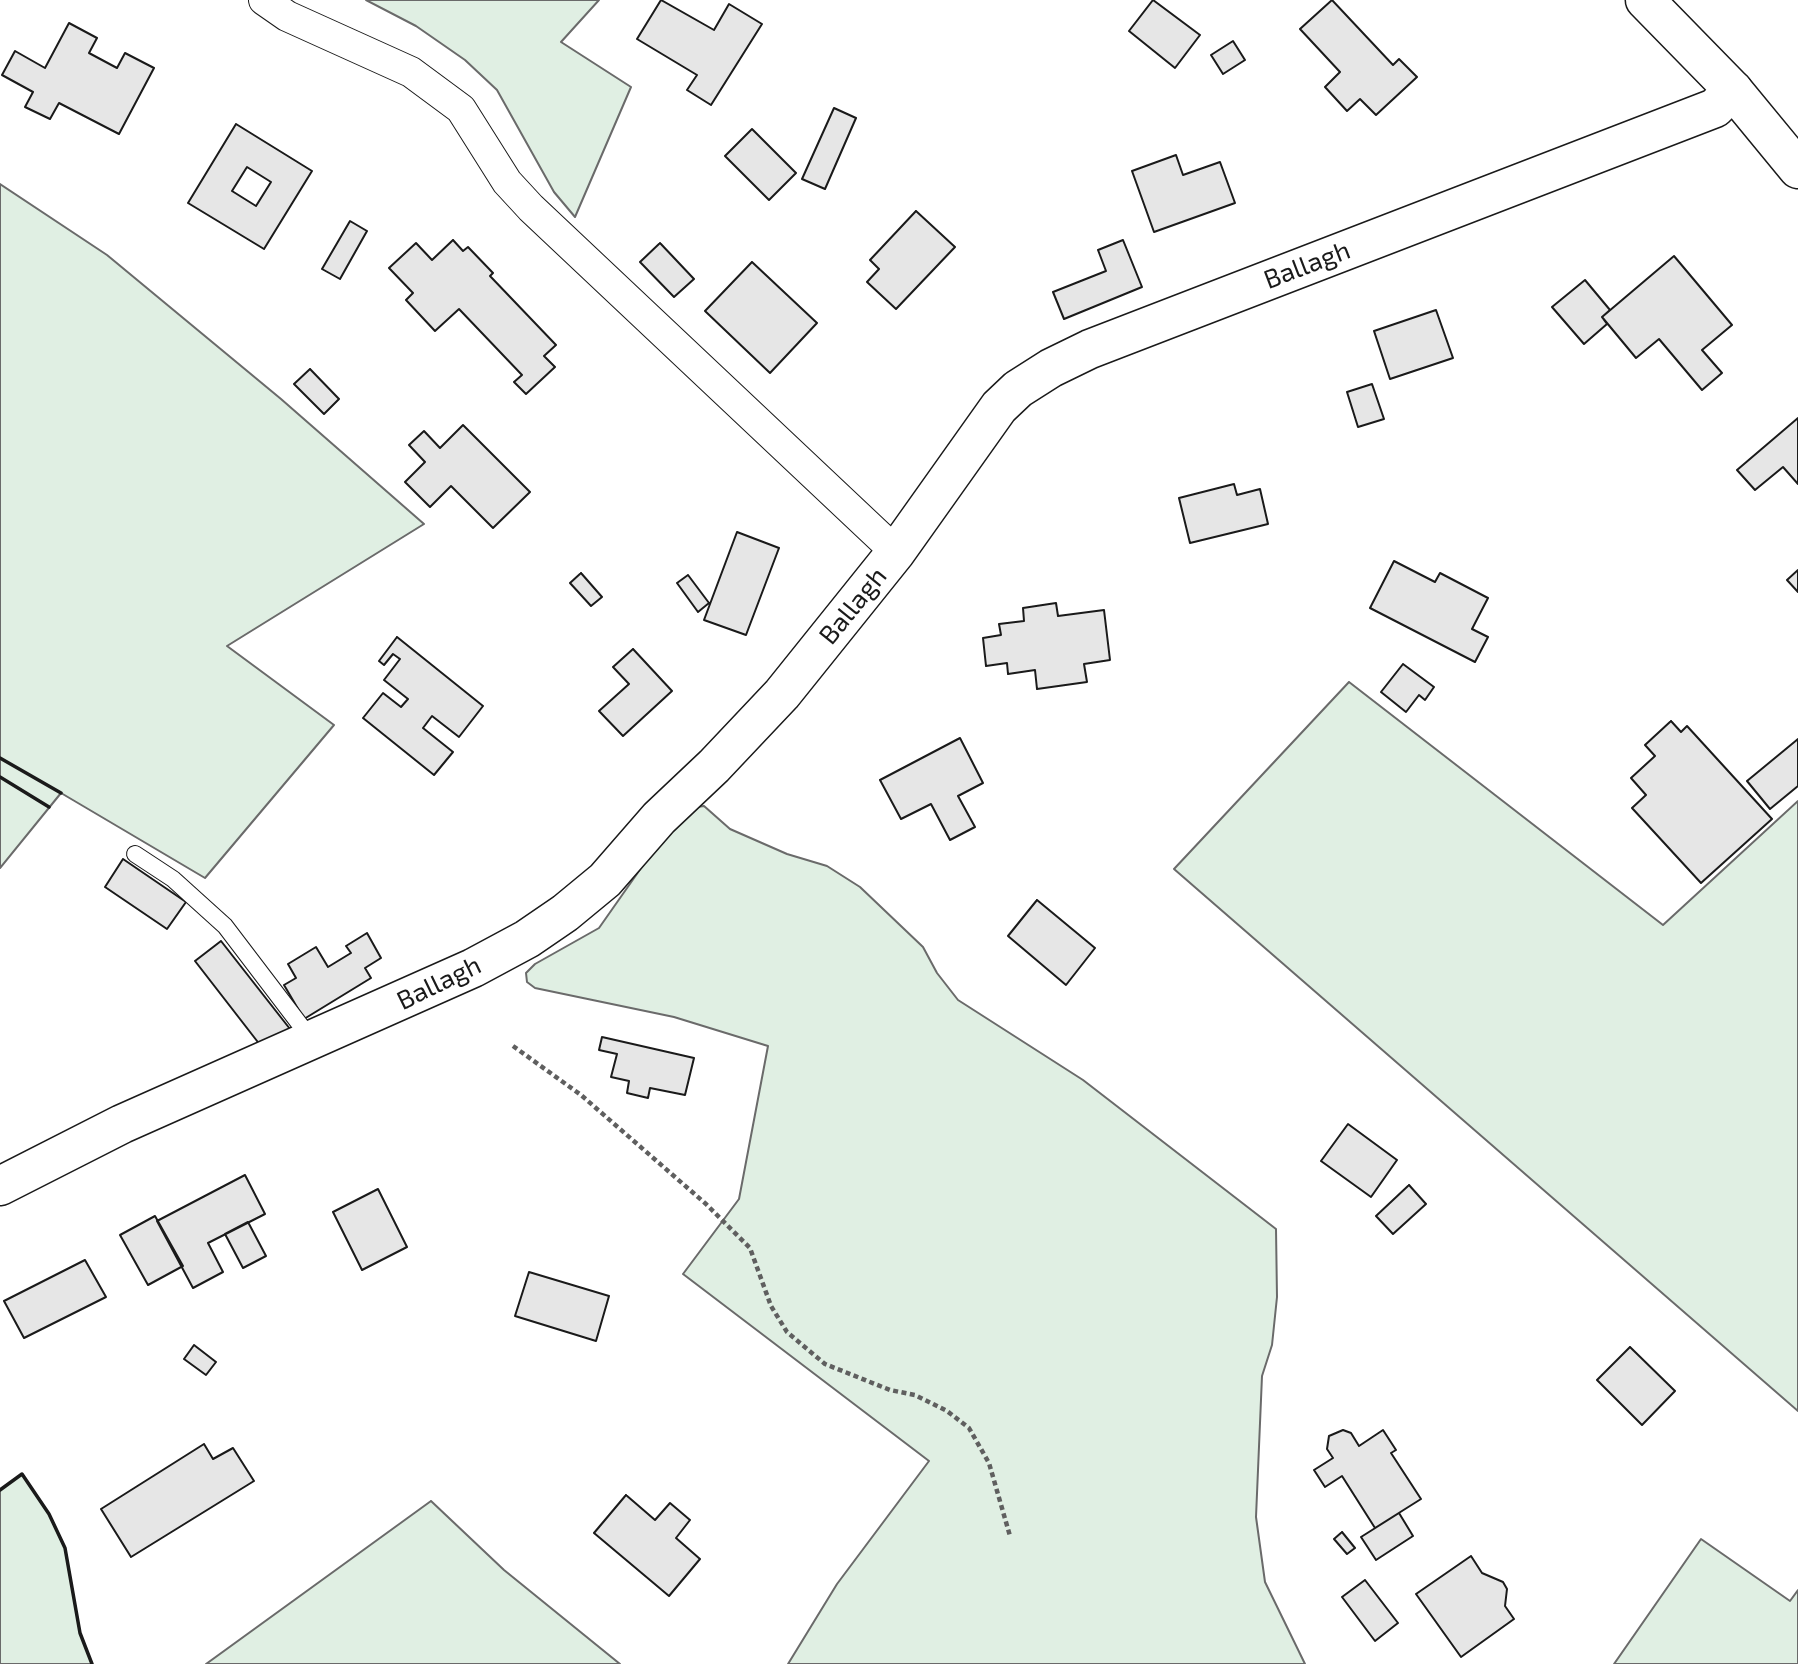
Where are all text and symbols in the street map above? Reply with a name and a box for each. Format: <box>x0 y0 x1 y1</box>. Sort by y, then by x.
street label: Ballagh <box>1260 234 1354 296</box>
street label: Ballagh <box>813 561 893 651</box>
street label: Ballagh <box>392 949 486 1017</box>

